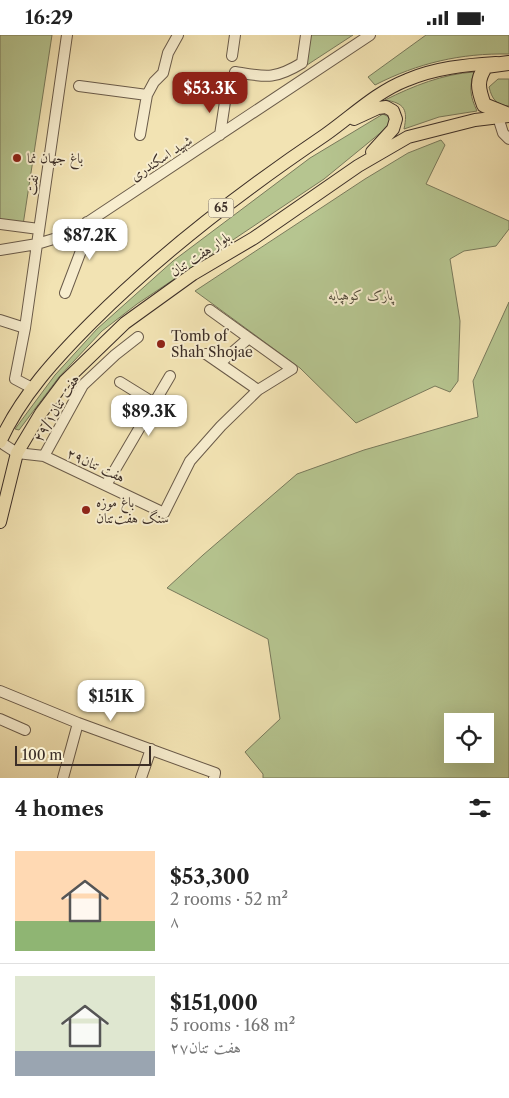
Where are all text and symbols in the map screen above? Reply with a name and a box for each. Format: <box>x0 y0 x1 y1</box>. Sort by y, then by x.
text: 16:29 <box>25 6 73 29</box>
pin: $53.3K <box>169 71 251 114</box>
text: $53.3K <box>183 78 237 98</box>
street label: شهید اسکندری <box>127 131 196 186</box>
place label: باغ جهان نما <box>27 149 83 170</box>
marker: باغ جهان نما <box>11 152 23 164</box>
street label: نفت <box>22 173 42 196</box>
road number: 65 <box>208 199 234 217</box>
pin: $87.2K <box>49 219 131 261</box>
text: $87.2K <box>64 225 116 245</box>
street label: بلوار هفت تنان <box>166 228 234 280</box>
park label: پارک کوهپایه <box>328 286 395 306</box>
place label: Tomb of Shah Shojae <box>171 327 253 361</box>
marker: Tomb of Shah Shojae <box>155 338 167 350</box>
street label: ۲۹/۱هفت تنان <box>29 371 83 445</box>
pin: $89.3K <box>108 395 190 437</box>
text: $89.3K <box>122 401 176 421</box>
street label: هفت تنان۲۹ <box>64 444 128 486</box>
place label: باغ‌ موزه سنگ هفت‌تنان <box>96 493 169 527</box>
marker: باغ‌ موزه سنگ هفت‌تنان <box>80 504 92 516</box>
pin: $151K <box>76 679 146 722</box>
text: $151K <box>89 686 133 706</box>
map controls <box>444 713 494 763</box>
button: locate <box>444 713 494 763</box>
scale bar <box>15 743 151 766</box>
text: 100 m <box>22 746 62 764</box>
icon: filters <box>466 794 494 822</box>
text: 4 homes <box>15 796 104 821</box>
text: $53,300 <box>170 864 250 889</box>
icon: home <box>55 871 115 931</box>
text: 2 rooms · 52 m² <box>170 889 288 909</box>
text: ۸ <box>170 911 179 931</box>
text: $151,000 <box>170 990 258 1015</box>
icon: home <box>55 996 115 1056</box>
text: 5 rooms · 168 m² <box>170 1015 295 1035</box>
text: هفت تنان۲۷ <box>170 1037 241 1057</box>

